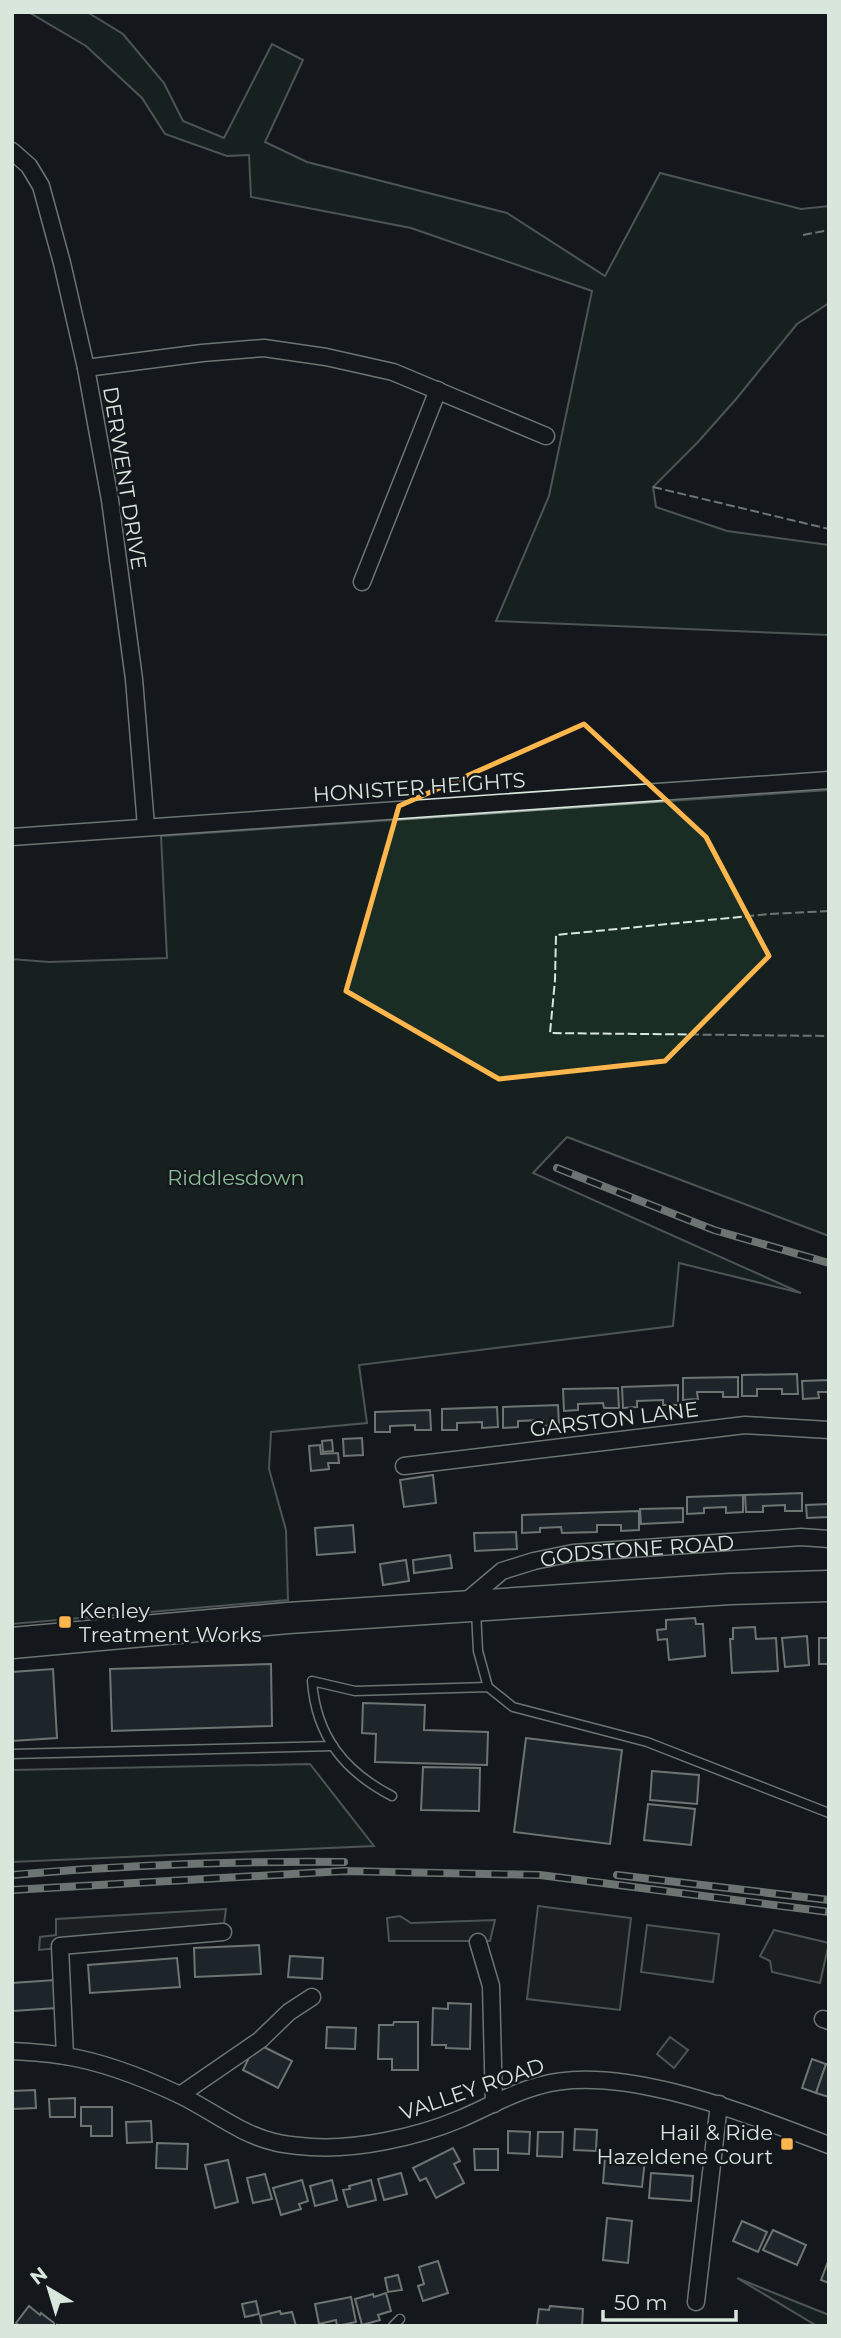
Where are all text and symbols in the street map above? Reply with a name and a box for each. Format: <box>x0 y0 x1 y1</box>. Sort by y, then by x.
street label: DERWENT DRIVE <box>98 385 152 571</box>
street label: HONISTER HEIGHTS <box>312 767 526 807</box>
park label: Riddlesdown <box>167 1165 305 1190</box>
street label: GARSTON LANE <box>528 1396 700 1442</box>
street label: GODSTONE ROAD <box>538 1529 735 1572</box>
place label: Kenley Treatment Works <box>79 1598 261 1647</box>
marker: Kenley Treatment Works <box>57 1614 73 1630</box>
street label: VALLEY ROAD <box>396 2053 548 2125</box>
place label: Hail & Ride Hazeldene Court <box>596 2120 773 2169</box>
marker: Hail & Ride Hazeldene Court <box>779 2136 795 2152</box>
north arrow <box>14 2254 84 2324</box>
text: N <box>26 2262 52 2290</box>
scale bar <box>603 2278 736 2322</box>
text: 50 m <box>614 2290 668 2315</box>

